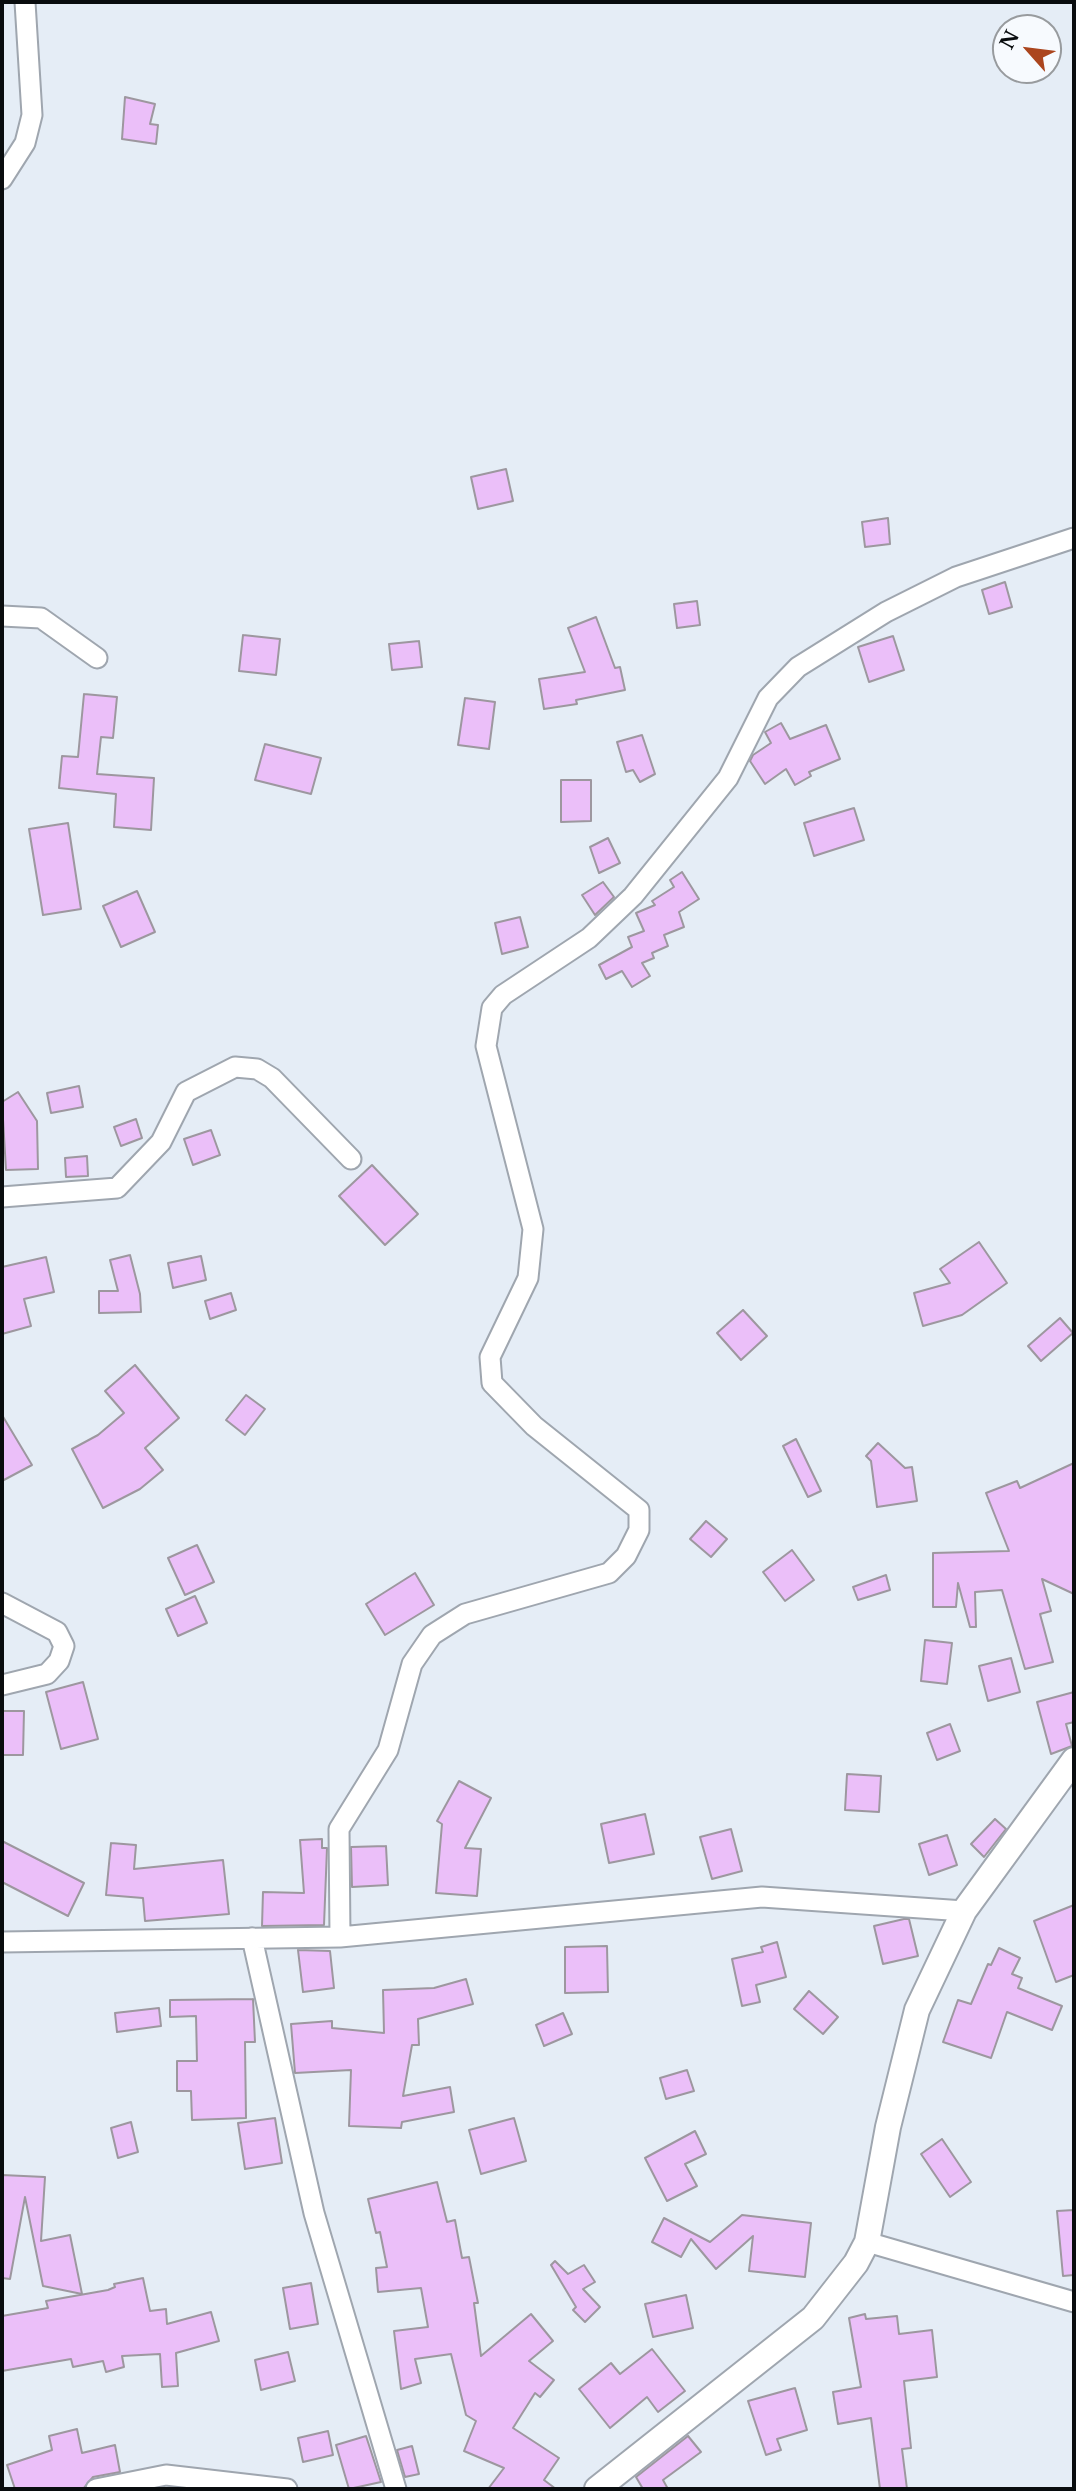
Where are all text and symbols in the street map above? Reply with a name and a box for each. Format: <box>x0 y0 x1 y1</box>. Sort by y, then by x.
north arrow <box>992 14 1062 84</box>
text: N <box>995 27 1024 53</box>

